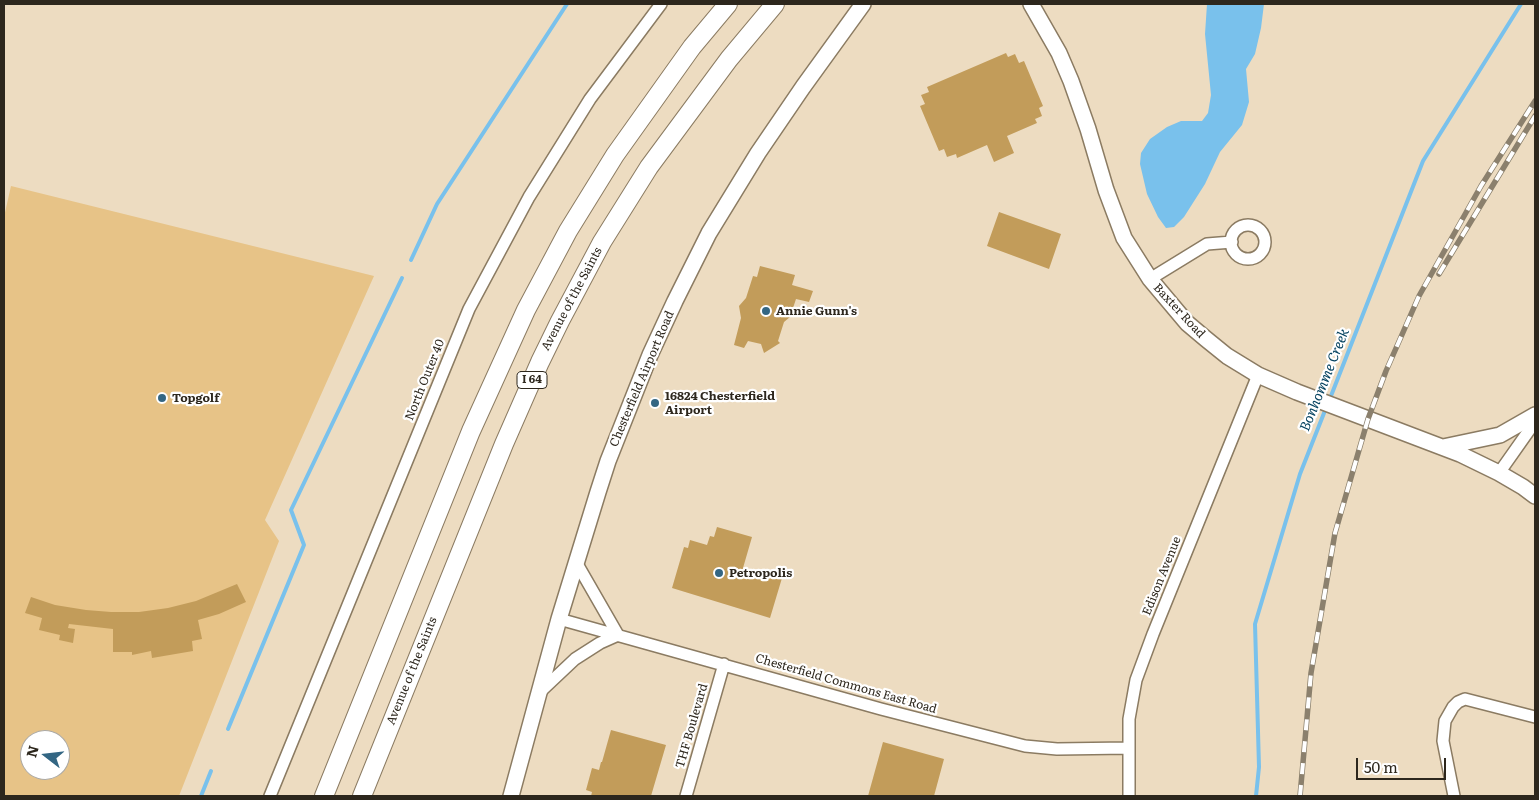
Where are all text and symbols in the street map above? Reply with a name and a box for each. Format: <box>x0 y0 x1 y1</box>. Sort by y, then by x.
street label: Avenue of the Saints <box>539 245 605 353</box>
street label: Baxter Road <box>1150 281 1208 341</box>
place label: Annie Gunn's <box>776 304 857 318</box>
marker: Annie Gunn's <box>760 305 772 317</box>
street label: Chesterfield Airport Road <box>607 309 677 449</box>
water label: Bonhomme Creek <box>1297 326 1353 434</box>
street label: North Outer 40 <box>402 337 448 423</box>
road number: I 64 <box>517 372 547 388</box>
place label: 16824 Chesterfield Airport <box>665 389 775 417</box>
place label: Topgolf <box>172 391 219 405</box>
marker: Topgolf <box>156 392 168 404</box>
marker: 16824 Chesterfield Airport <box>649 397 661 409</box>
street label: Edison Avenue <box>1140 534 1184 618</box>
place label: Petropolis <box>729 566 792 580</box>
marker: Petropolis <box>713 567 725 579</box>
street label: Avenue of the Saints <box>384 615 440 727</box>
street label: Chesterfield Commons East Road <box>754 651 938 717</box>
street label: THF Boulevard <box>673 682 711 770</box>
north arrow <box>20 730 70 780</box>
text: N <box>20 743 43 760</box>
scale bar <box>1359 748 1449 780</box>
text: 50 m <box>1364 755 1398 778</box>

